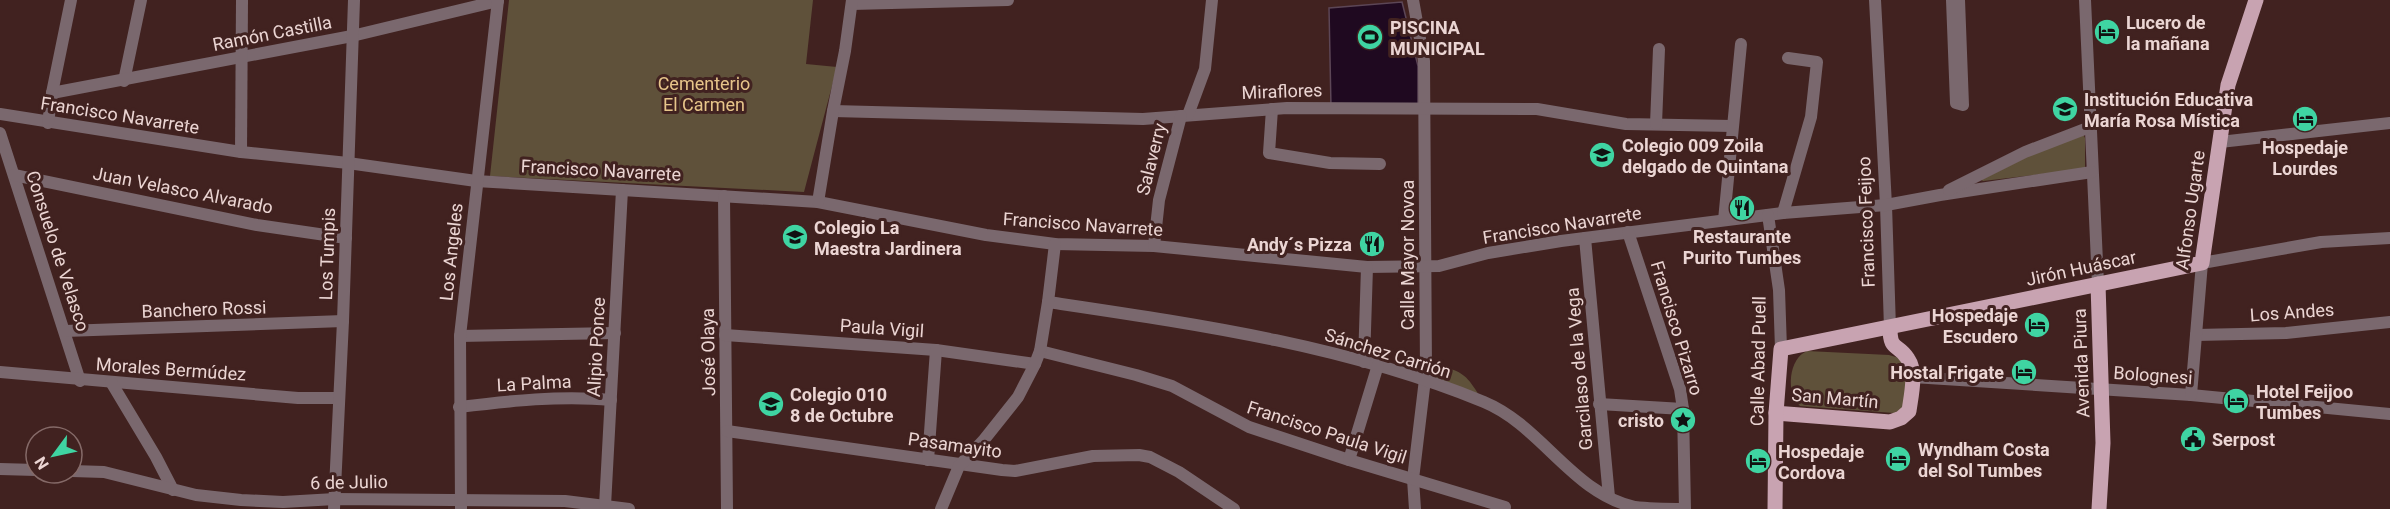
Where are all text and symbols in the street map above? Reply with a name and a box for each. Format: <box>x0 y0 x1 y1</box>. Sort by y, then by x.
street label: Ramón Castilla <box>211 11 333 55</box>
place label: Lucero de la mañana <box>2126 12 2210 54</box>
place label: PISCINA MUNICIPAL <box>1390 17 1485 59</box>
hotel icon: Lucero de la mañana <box>2092 17 2122 47</box>
sports icon: PISCINA MUNICIPAL <box>1355 22 1385 52</box>
park label: Cementerio El Carmen <box>658 73 750 115</box>
street label: Miraflores <box>1241 79 1323 103</box>
place label: Institución Educativa María Rosa Mística <box>2084 89 2254 131</box>
street label: Francisco Navarrete <box>39 92 201 138</box>
school or university icon: Institución Educativa María Rosa Mística <box>2050 94 2080 124</box>
hotel icon: Hospedaje Lourdes <box>2290 104 2320 134</box>
street label: Salaverry <box>1132 120 1170 197</box>
place label: Colegio 009 Zoila delgado de Quintana <box>1622 135 1789 177</box>
place label: Hospedaje Lourdes <box>2262 137 2348 179</box>
school or university icon: Colegio 009 Zoila delgado de Quintana <box>1587 140 1617 170</box>
street label: Alfonso Ugarte <box>2171 149 2209 271</box>
street label: Francisco Navarrete <box>520 155 682 185</box>
street label: Francisco Feijoo <box>1853 156 1879 288</box>
street label: Juan Velasco Alvarado <box>91 162 275 218</box>
street label: Consuelo de Velasco <box>22 168 94 334</box>
street label: Calle Mayor Novoa <box>1397 180 1418 330</box>
restaurant icon: Restaurante Purito Tumbes <box>1727 193 1757 223</box>
street label: Los Angeles <box>435 202 467 302</box>
street label: Francisco Navarrete <box>1481 202 1643 248</box>
street label: Los Tumpis <box>315 207 339 301</box>
street label: Francisco Navarrete <box>1002 208 1164 240</box>
place label: Colegio La Maestra Jardinera <box>814 217 962 259</box>
school or university icon: Colegio La Maestra Jardinera <box>780 222 810 252</box>
place label: Restaurante Purito Tumbes <box>1683 226 1801 268</box>
restaurant icon: Andy´s Pizza <box>1357 229 1387 259</box>
place label: Andy´s Pizza <box>1247 234 1352 255</box>
street label: Jirón Huáscar <box>2024 246 2138 290</box>
street label: Francisco Pizarro <box>1647 258 1707 398</box>
street label: Garcilaso de la Vega <box>1561 287 1597 451</box>
street label: Banchero Rossi <box>141 296 267 322</box>
street label: Alipio Ponce <box>583 296 609 398</box>
street label: Calle Abad Puell <box>1746 296 1770 426</box>
street label: Los Andes <box>2249 299 2335 325</box>
place label: Hospedaje Escudero <box>1932 305 2018 347</box>
street label: José Olaya <box>697 308 719 396</box>
street label: Avenida Piura <box>2069 308 2093 418</box>
hotel icon: Hospedaje Escudero <box>2022 310 2052 340</box>
street label: Paula Vigil <box>839 315 925 341</box>
street label: Sánchez Carrión <box>1322 324 1454 382</box>
street label: Morales Bermúdez <box>95 353 247 385</box>
hotel icon: Hostal Frigate <box>2009 357 2039 387</box>
place label: Hostal Frigate <box>1890 362 2004 383</box>
street label: Bolognesi <box>2113 362 2193 388</box>
street label: La Palma <box>496 371 572 395</box>
place label: Hotel Feijoo Tumbes <box>2256 381 2353 423</box>
place label: Colegio 010 8 de Octubre <box>790 384 894 426</box>
street label: San Martín <box>1791 384 1879 412</box>
hotel icon: Hotel Feijoo Tumbes <box>2221 386 2251 416</box>
school or university icon: Colegio 010 8 de Octubre <box>756 389 786 419</box>
street label: Francisco Paula Vigil <box>1244 396 1410 468</box>
place icon: cristo <box>1668 405 1698 435</box>
place label: cristo <box>1618 410 1664 431</box>
public building icon: Serpost <box>2178 424 2208 454</box>
north arrow <box>24 425 84 485</box>
street label: Pasamayito <box>907 428 1003 462</box>
place label: Serpost <box>2212 429 2275 450</box>
place label: Wyndham Costa del Sol Tumbes <box>1918 439 2050 481</box>
place label: Hospedaje Cordova <box>1778 441 1864 483</box>
hotel icon: Wyndham Costa del Sol Tumbes <box>1883 444 1913 474</box>
hotel icon: Hospedaje Cordova <box>1743 446 1773 476</box>
text: N <box>31 453 53 473</box>
street label: 6 de Julio <box>310 471 388 493</box>

